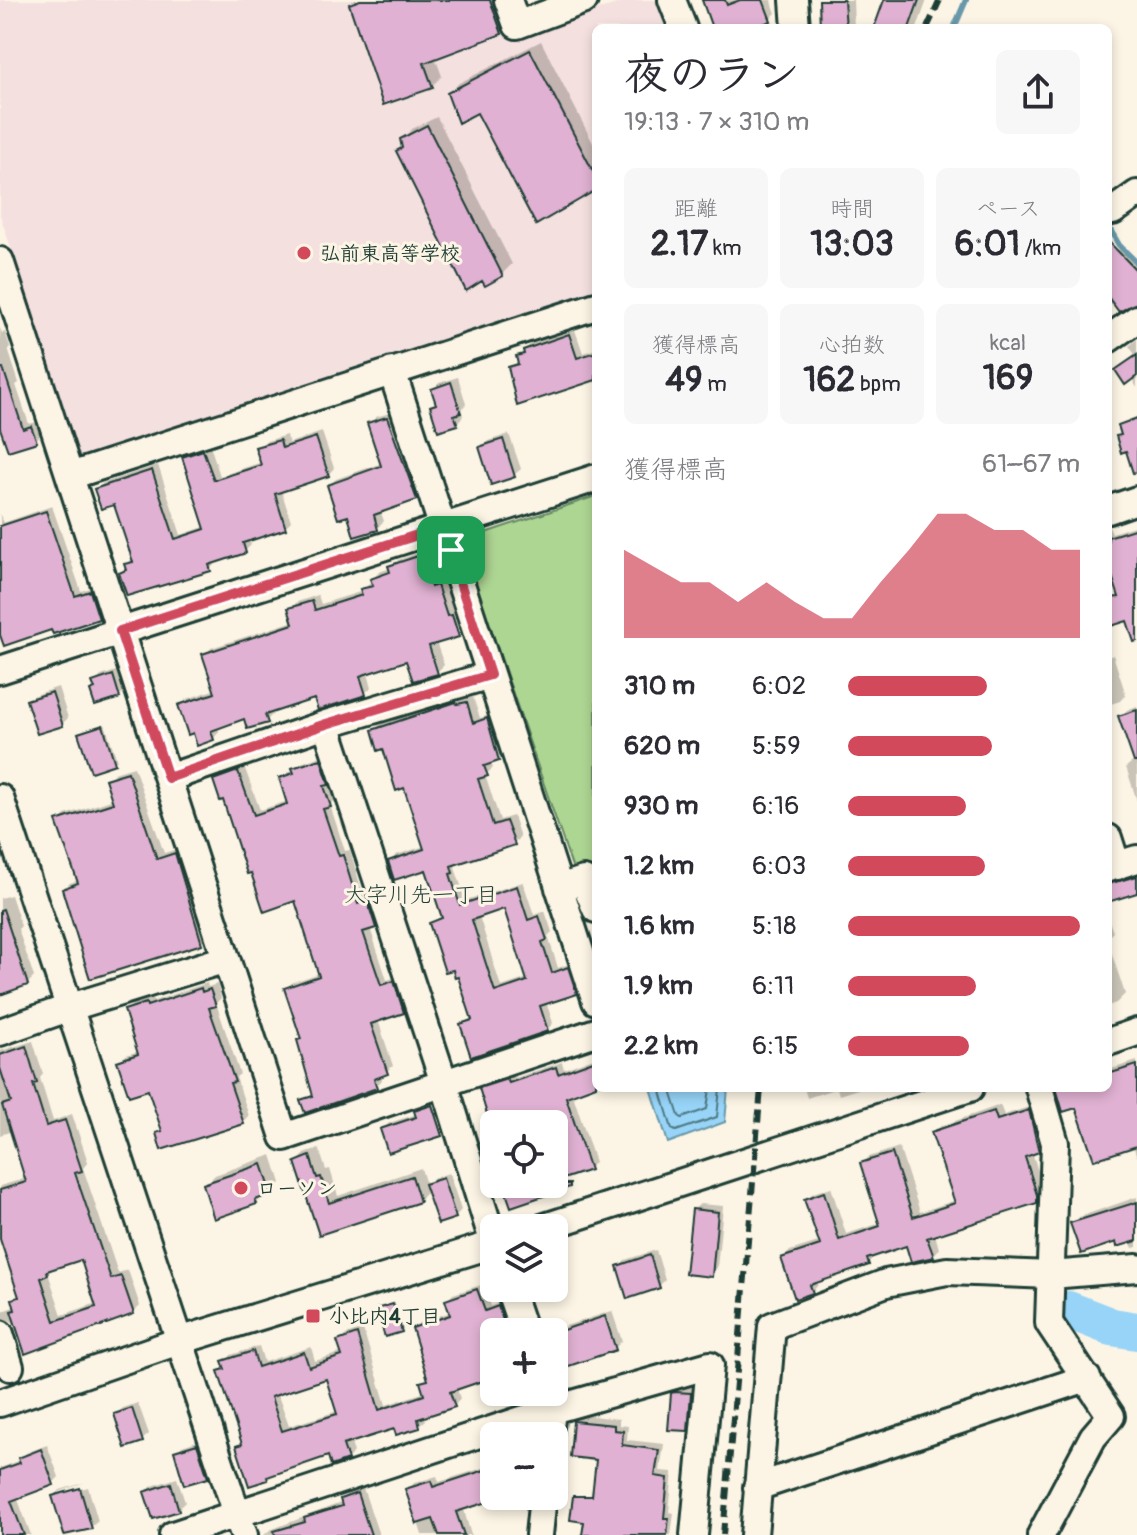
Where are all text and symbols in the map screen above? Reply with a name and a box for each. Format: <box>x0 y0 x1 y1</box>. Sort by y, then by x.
text: 夜のラン <box>624 48 800 103</box>
button: share <box>996 50 1080 134</box>
text: 19:13 · 7 × 310 m <box>624 106 809 138</box>
text: 距離 <box>674 195 718 223</box>
text: 時間 <box>830 195 874 223</box>
text: ペース <box>976 195 1040 223</box>
text: 2.17 <box>650 223 708 266</box>
text: 13:03 <box>810 223 894 266</box>
text: 6:01 <box>955 223 1020 266</box>
text: km <box>708 234 742 262</box>
text: /km <box>1020 234 1061 262</box>
place label: 弘前東高等学校 <box>320 241 460 266</box>
marker: 弘前東高等学校 <box>295 244 313 262</box>
text: kcal <box>990 329 1026 357</box>
text: 獲得標高 <box>652 331 740 359</box>
text: 心拍数 <box>819 331 885 359</box>
text: 169 <box>983 357 1033 400</box>
text: 49 <box>665 359 702 402</box>
text: 162 <box>803 359 855 402</box>
text: m <box>702 370 727 398</box>
text: bpm <box>855 370 901 398</box>
text: 61–67 m <box>982 448 1080 480</box>
text: 獲得標高 <box>624 454 728 486</box>
pin <box>417 516 485 584</box>
icon: arrive <box>429 528 473 572</box>
text: 310 m <box>624 670 695 702</box>
text: 6:02 <box>752 670 806 702</box>
text: 620 m <box>624 730 700 762</box>
text: 5:59 <box>752 730 801 762</box>
text: 930 m <box>624 790 698 822</box>
text: 6:16 <box>752 790 799 822</box>
text: 1.2 km <box>624 850 694 882</box>
text: 6:03 <box>752 850 806 882</box>
district label: 大字川先一丁目 <box>344 881 498 909</box>
text: 1.6 km <box>624 910 695 942</box>
text: 5:18 <box>752 910 796 942</box>
text: 1.9 km <box>624 970 693 1002</box>
text: 6:11 <box>752 970 794 1002</box>
text: 2.2 km <box>624 1030 698 1062</box>
text: 6:15 <box>752 1030 798 1062</box>
map controls <box>480 1110 568 1510</box>
button: locate <box>480 1110 568 1198</box>
place label: ローソン <box>257 1176 337 1201</box>
marker: ローソン <box>232 1179 250 1197</box>
button: layers <box>480 1214 568 1302</box>
place label: 小比内4丁目 <box>329 1304 441 1329</box>
marker: 小比内4丁目 <box>304 1307 322 1325</box>
button: + <box>480 1318 568 1406</box>
button: − <box>480 1422 568 1510</box>

